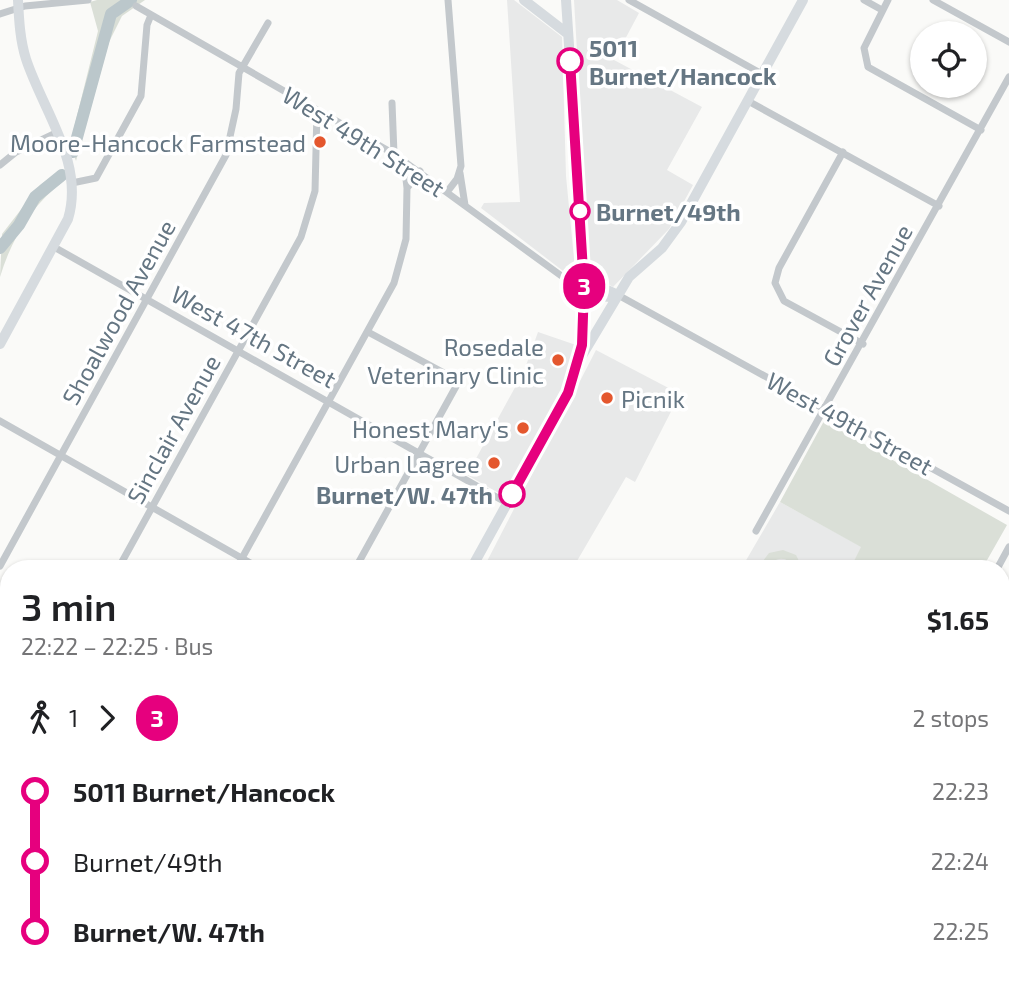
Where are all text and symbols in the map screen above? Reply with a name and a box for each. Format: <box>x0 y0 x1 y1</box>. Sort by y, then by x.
map controls <box>910 21 987 98</box>
button: locate <box>910 21 987 98</box>
place label: 5011 Burnet/Hancock <box>589 33 777 90</box>
marker: 5011 Burnet/Hancock <box>557 48 583 74</box>
street label: West 49th Street <box>278 80 450 202</box>
place label: Moore-Hancock Farmstead <box>10 128 306 157</box>
marker: Moore-Hancock Farmstead <box>312 134 328 150</box>
place label: Burnet/49th <box>596 197 741 226</box>
marker: Burnet/49th <box>570 201 590 221</box>
street label: Shoalwood Avenue <box>55 214 181 410</box>
street label: Grover Avenue <box>816 219 918 371</box>
line badge: 3 <box>561 263 607 309</box>
text: 3 <box>577 271 591 300</box>
street label: West 47th Street <box>166 279 342 393</box>
place label: Rosedale Veterinary Clinic <box>367 332 544 389</box>
street label: Sinclair Avenue <box>120 350 226 508</box>
marker: Rosedale Veterinary Clinic <box>550 352 566 368</box>
street label: West 49th Street <box>762 365 938 481</box>
place label: Picnik <box>621 384 685 413</box>
marker: Picnik <box>599 390 615 406</box>
place label: Honest Mary's <box>352 414 509 443</box>
marker: Honest Mary's <box>515 420 531 436</box>
place label: Urban Lagree <box>334 449 480 478</box>
marker: Urban Lagree <box>486 455 502 471</box>
place label: Burnet/W. 47th <box>316 480 493 509</box>
marker: Burnet/W. 47th <box>499 481 525 507</box>
text: 3 min <box>21 583 117 629</box>
text: $1.65 <box>927 604 989 635</box>
text: 22:22 – 22:25 · Bus <box>21 632 213 660</box>
icon: walk <box>21 699 59 737</box>
icon: forward <box>88 699 126 737</box>
text: 3 <box>150 703 164 732</box>
text: 1 <box>69 704 78 732</box>
text: 2 stops <box>912 704 989 732</box>
text: 5011 Burnet/Hancock <box>73 776 335 807</box>
text: 22:23 <box>932 777 989 805</box>
text: Burnet/49th <box>73 846 223 877</box>
text: 22:24 <box>931 847 989 875</box>
text: Burnet/W. 47th <box>73 916 265 947</box>
text: 22:25 <box>932 917 989 945</box>

